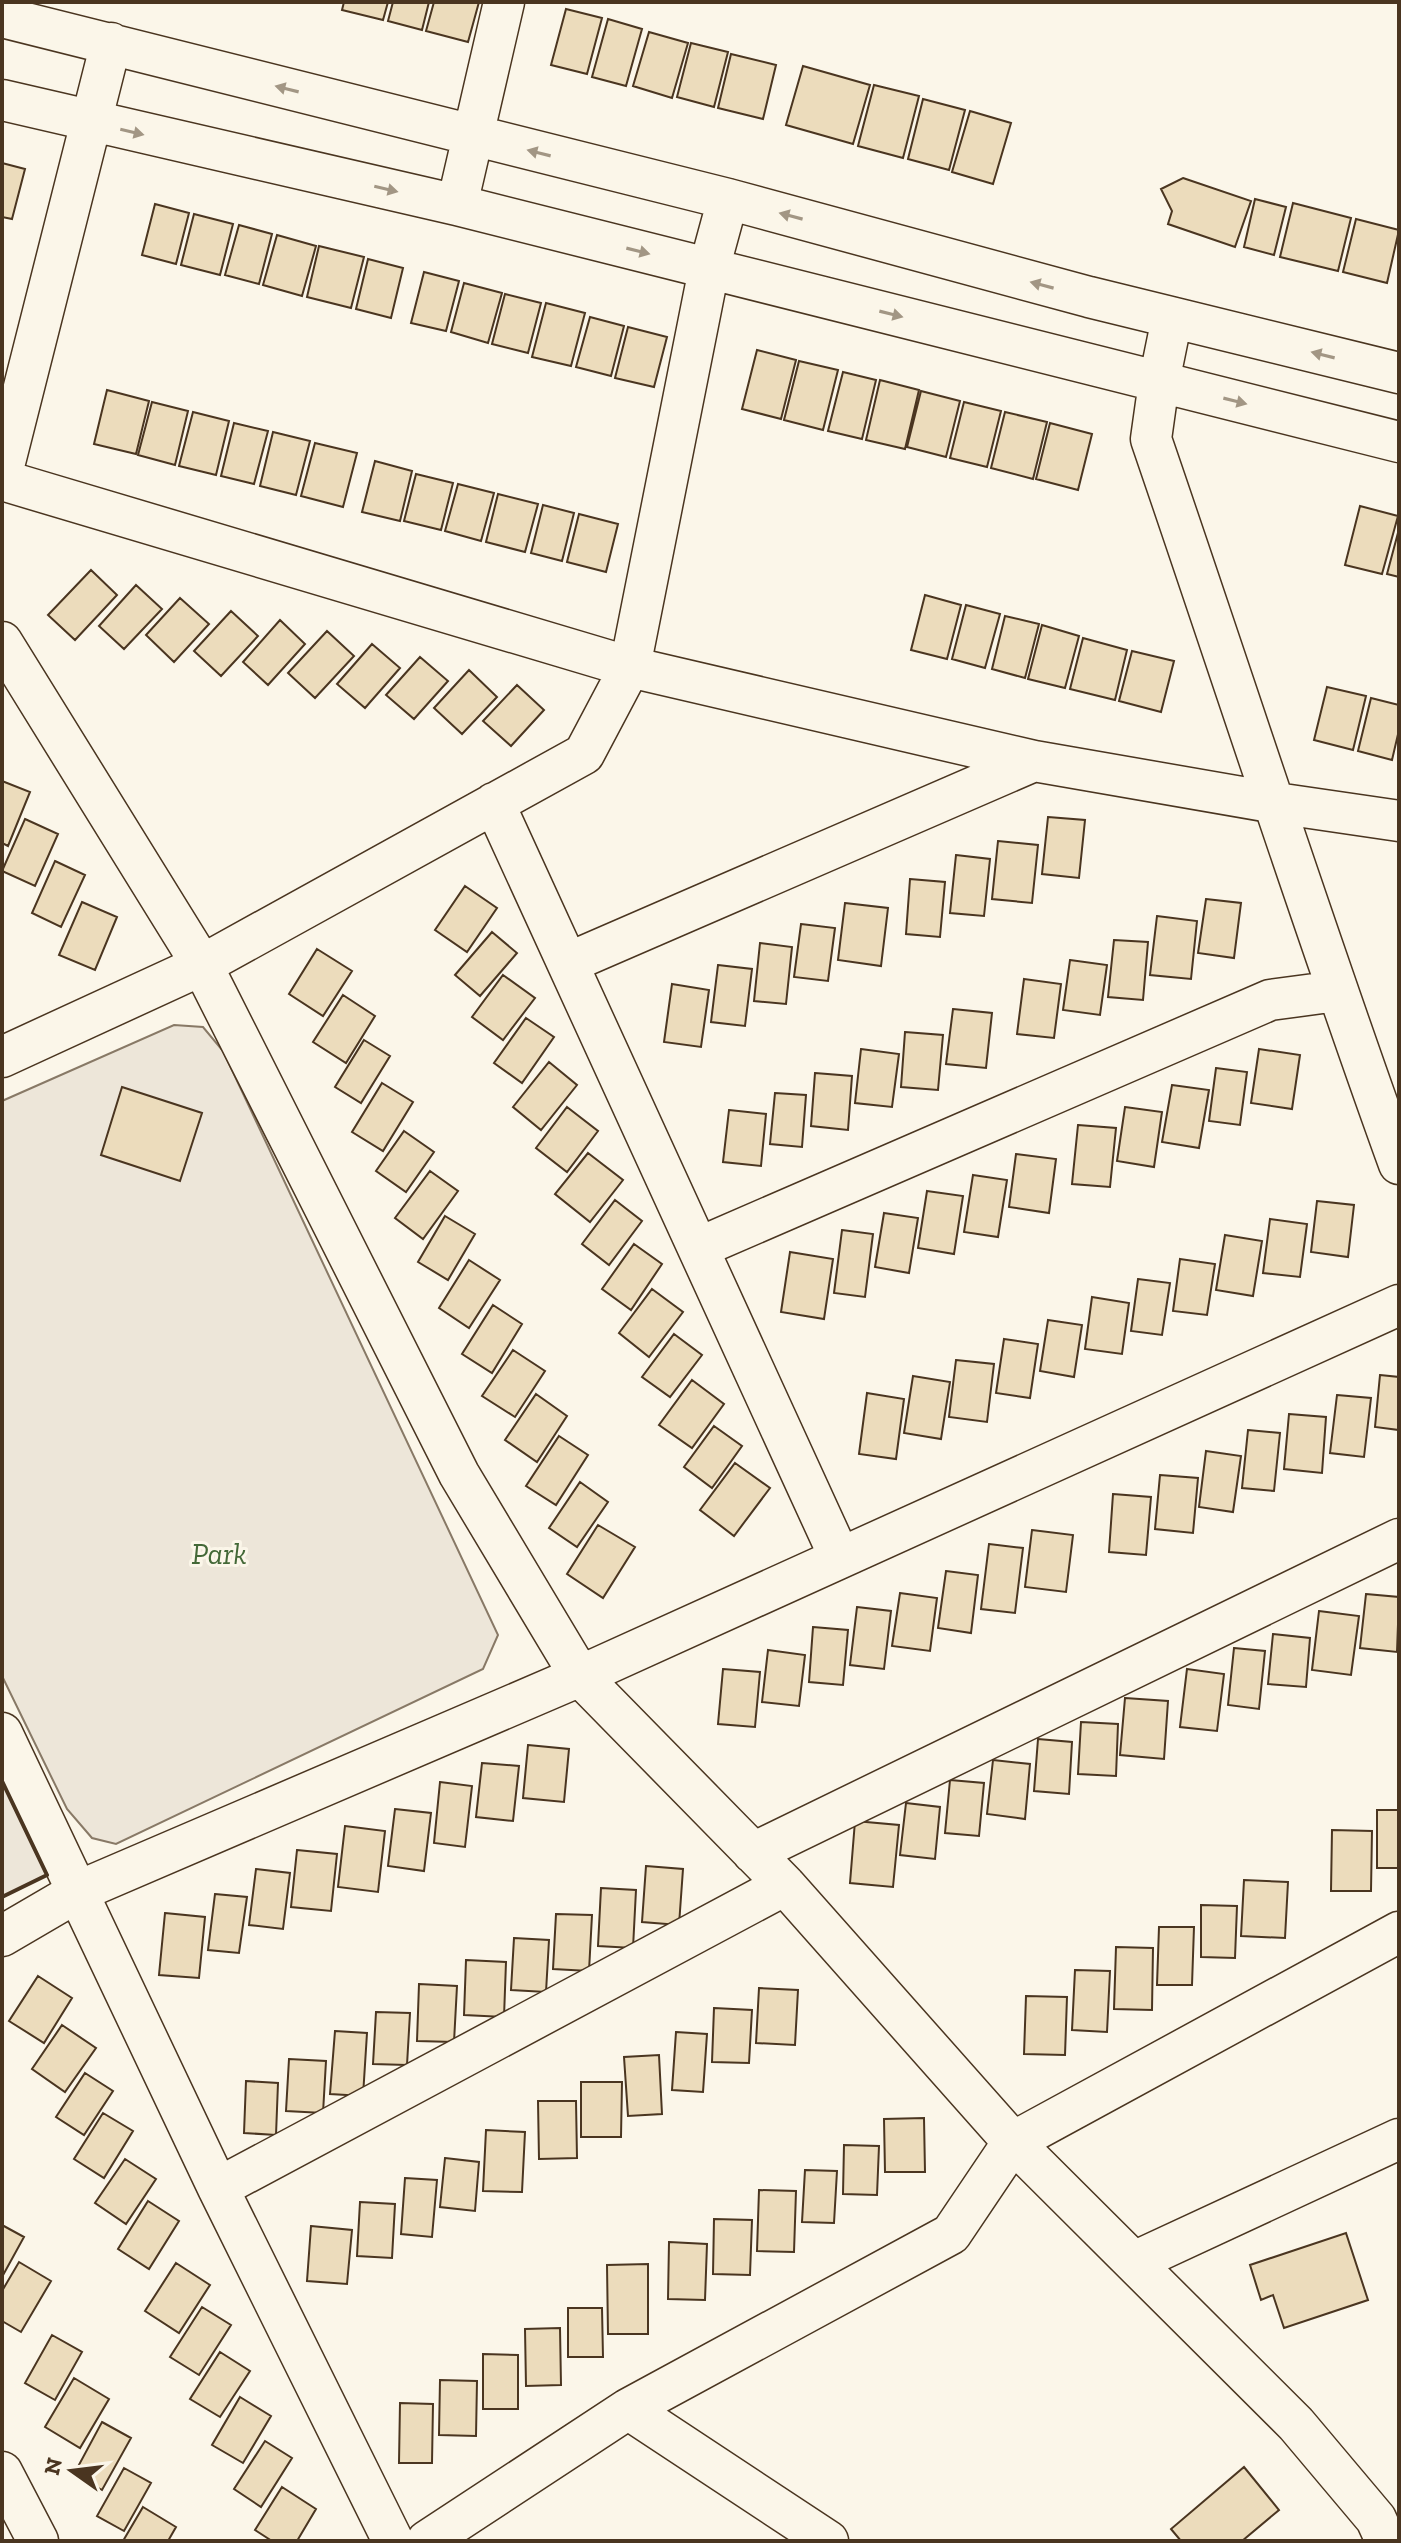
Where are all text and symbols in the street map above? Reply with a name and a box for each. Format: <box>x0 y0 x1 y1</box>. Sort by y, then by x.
one-way arrow <box>275 82 300 94</box>
one-way arrow <box>120 126 145 139</box>
one-way arrow <box>526 146 551 158</box>
one-way arrow <box>373 183 398 196</box>
one-way arrow <box>779 209 803 222</box>
one-way arrow <box>626 245 651 258</box>
one-way arrow <box>1030 278 1055 290</box>
one-way arrow <box>878 309 903 321</box>
one-way arrow <box>1311 348 1336 360</box>
one-way arrow <box>1222 395 1247 407</box>
park label: Park <box>191 1536 247 1572</box>
north arrow <box>32 2431 112 2511</box>
text: N <box>38 2455 68 2478</box>

